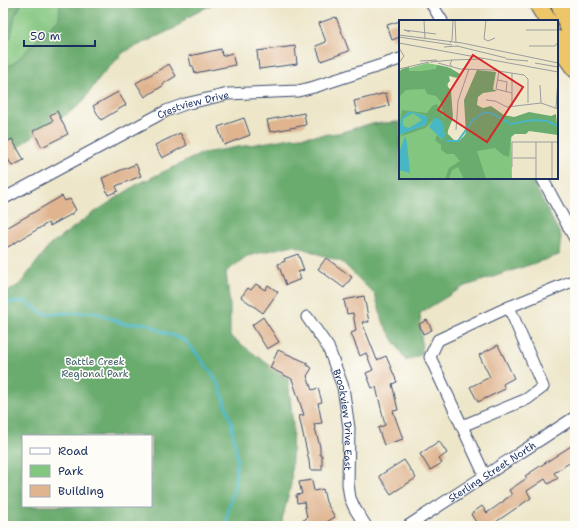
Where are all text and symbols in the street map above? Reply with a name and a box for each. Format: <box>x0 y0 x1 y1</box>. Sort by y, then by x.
inset map <box>399 20 558 179</box>
scale bar <box>24 22 95 48</box>
text: 50 m <box>30 28 60 44</box>
street label: Crestview Drive <box>154 87 231 121</box>
park label: Battle Creek Regional Park <box>61 355 129 380</box>
street label: Brookview Drive East <box>330 367 356 471</box>
legend <box>22 435 152 507</box>
street label: Sterling Street North <box>445 438 538 505</box>
text: Road <box>58 443 89 459</box>
text: Park <box>58 463 84 479</box>
text: Building <box>58 483 104 499</box>

